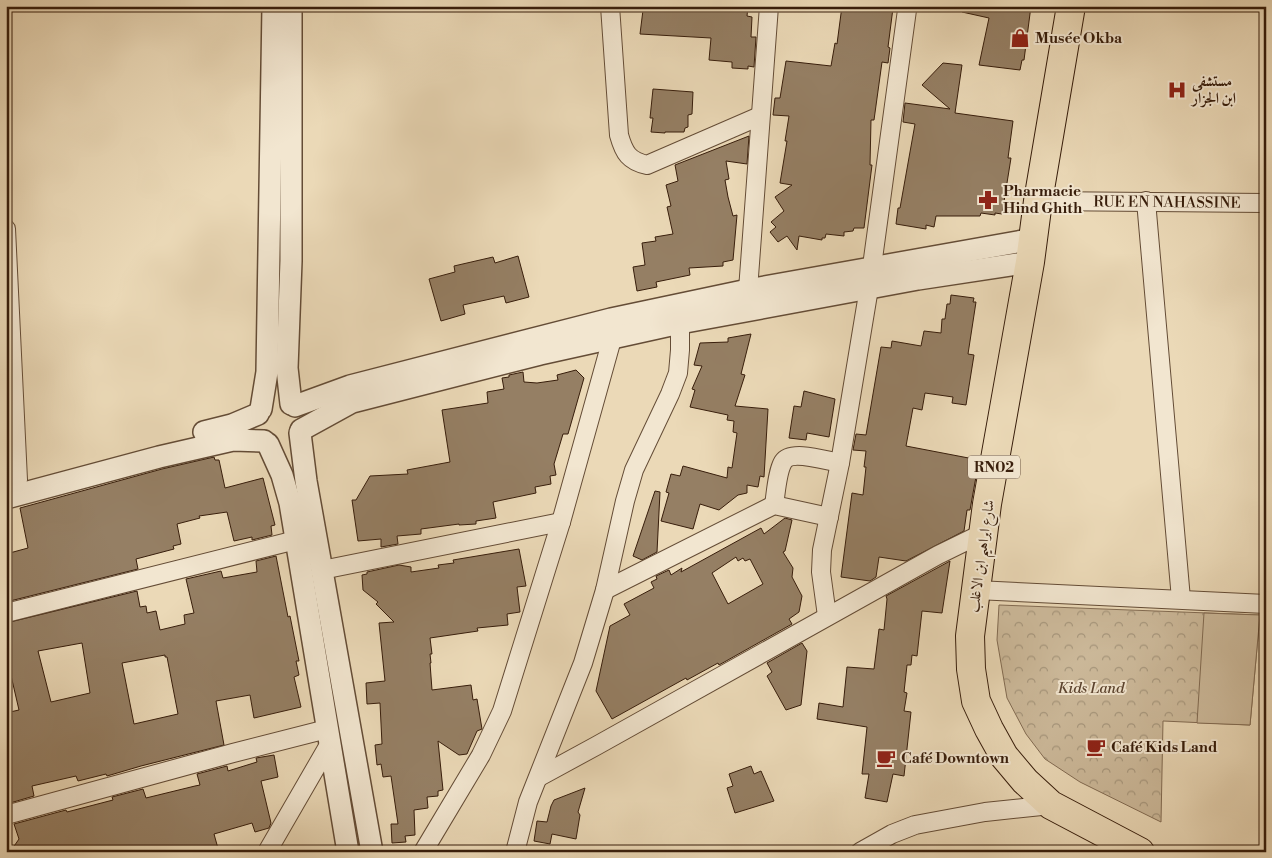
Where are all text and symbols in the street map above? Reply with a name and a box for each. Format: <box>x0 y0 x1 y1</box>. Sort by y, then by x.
shop icon: Musée Okba <box>1009 27 1031 49</box>
place label: Musée Okba <box>1035 29 1123 48</box>
place label: مستشفى ابن الجزار <box>1190 72 1236 108</box>
hospital icon: مستشفى ابن الجزار <box>1166 79 1188 101</box>
place label: Pharmacie Hind Ghith <box>1003 182 1083 218</box>
pharmacy icon: Pharmacie Hind Ghith <box>977 189 999 211</box>
street label: RUE EN NAHASSINE <box>1093 192 1241 213</box>
road number: RN02 <box>968 456 1020 478</box>
street label: شارع ابراهيم ابن الاغلب <box>964 499 1004 614</box>
park label: Kids Land <box>1058 679 1125 698</box>
cafe icon: Café Kids Land <box>1085 736 1107 758</box>
place label: Café Kids Land <box>1111 738 1218 757</box>
cafe icon: Café Downtown <box>875 747 897 769</box>
place label: Café Downtown <box>901 749 1010 768</box>

